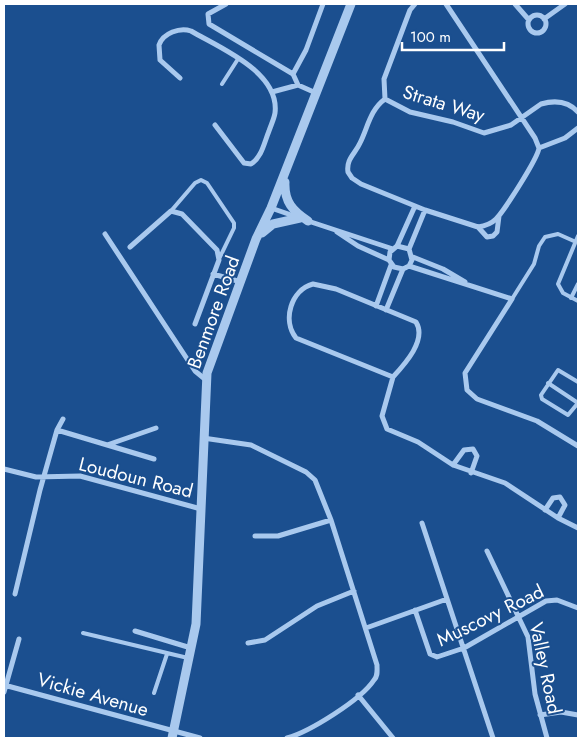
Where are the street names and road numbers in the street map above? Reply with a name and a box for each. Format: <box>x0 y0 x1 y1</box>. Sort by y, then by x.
street label: Strata Way <box>400 78 489 129</box>
street label: Benmore Road <box>181 252 246 372</box>
street label: Loudoun Road <box>76 450 196 505</box>
street label: Muscovy Road <box>432 578 548 653</box>
street label: Valley Road <box>523 620 568 716</box>
street label: Vickie Avenue <box>34 666 152 723</box>

